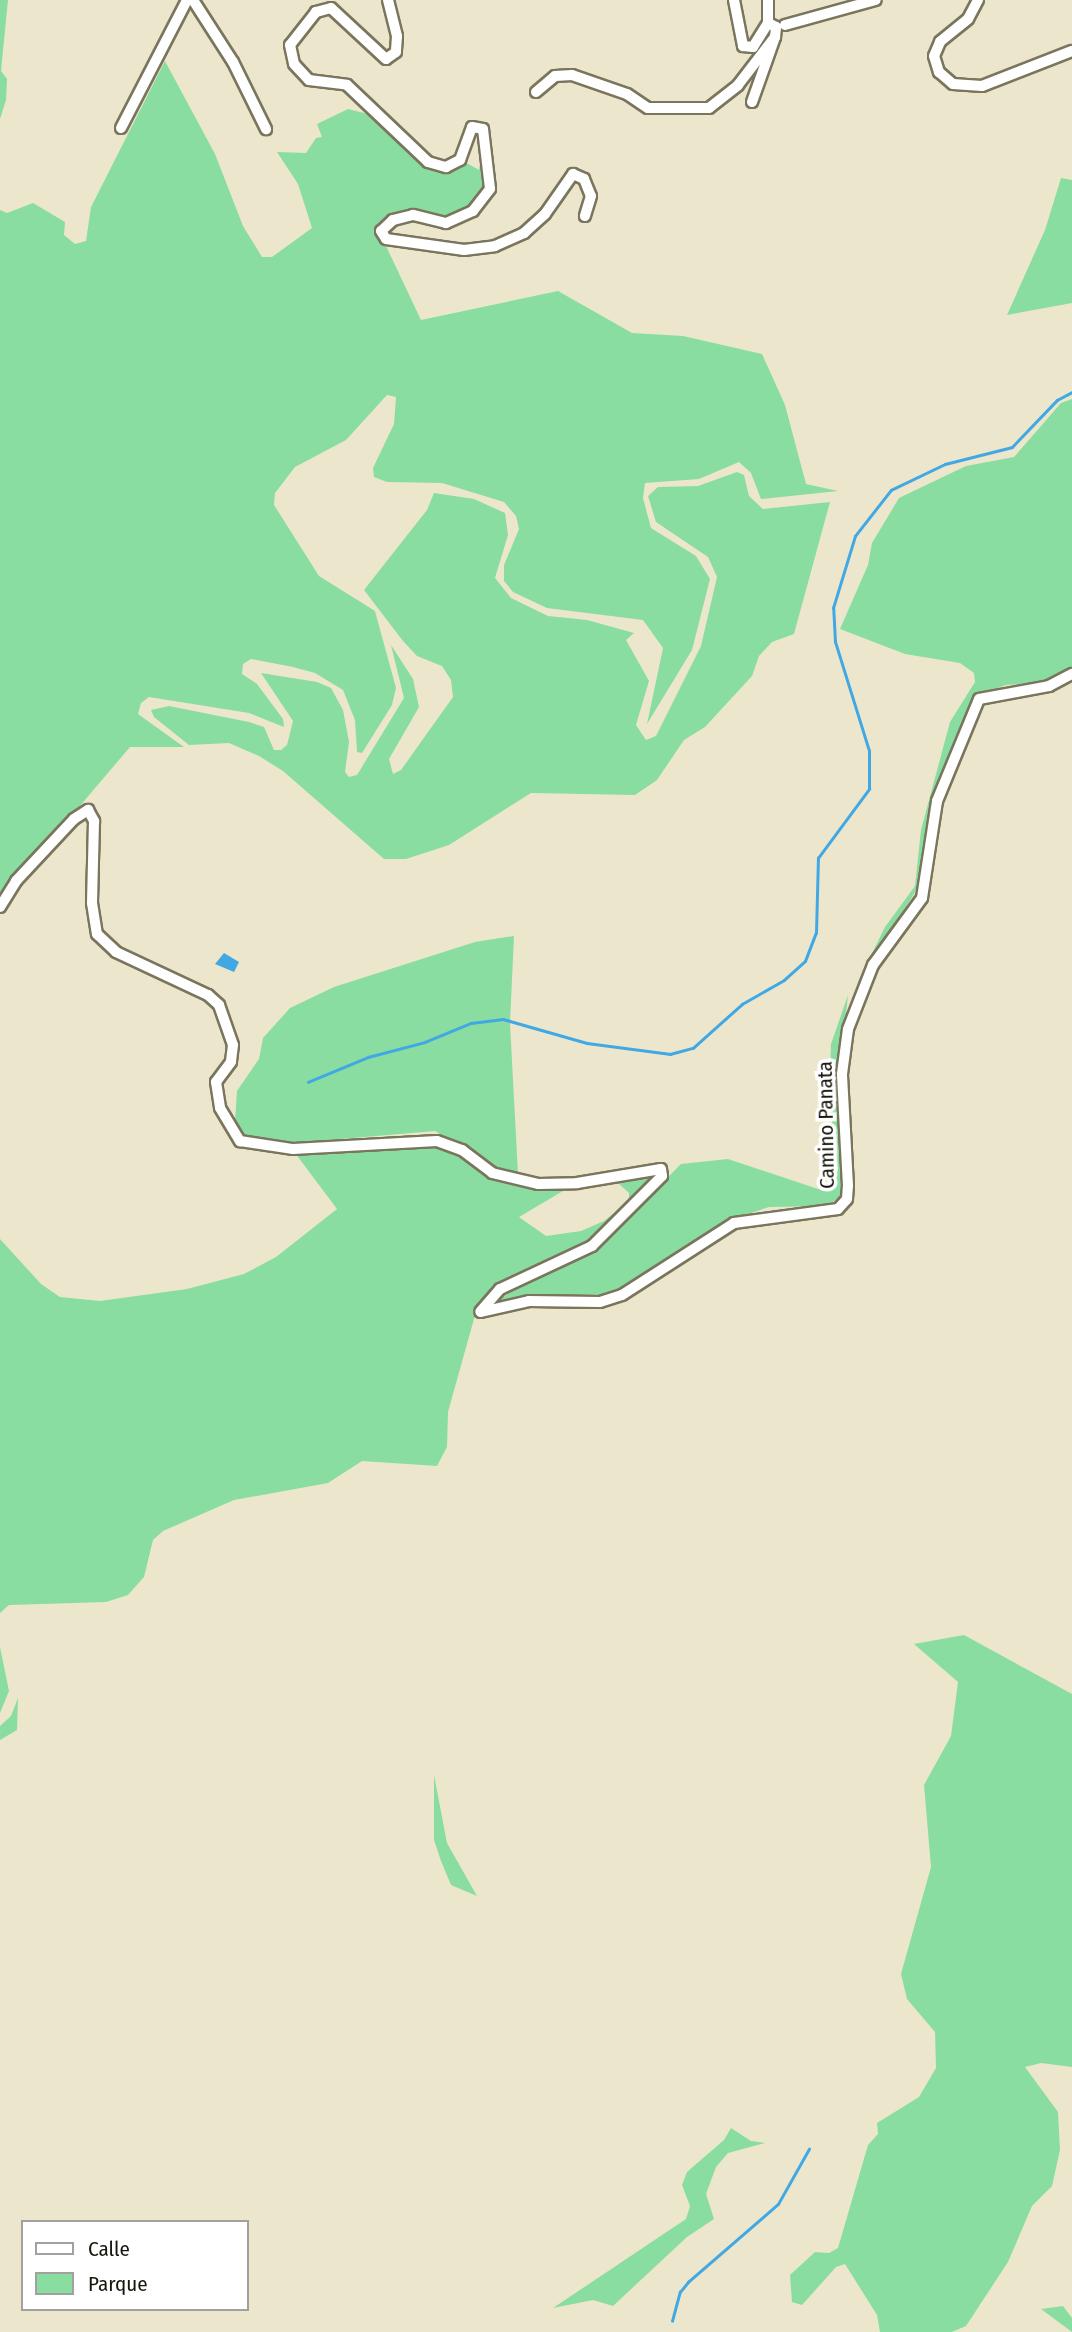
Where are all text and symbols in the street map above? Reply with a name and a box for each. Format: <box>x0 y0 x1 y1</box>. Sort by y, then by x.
street label: Camino Panata <box>812 1061 840 1189</box>
legend <box>21 2220 248 2311</box>
text: Calle <box>88 2236 130 2262</box>
text: Parque <box>88 2271 148 2297</box>

